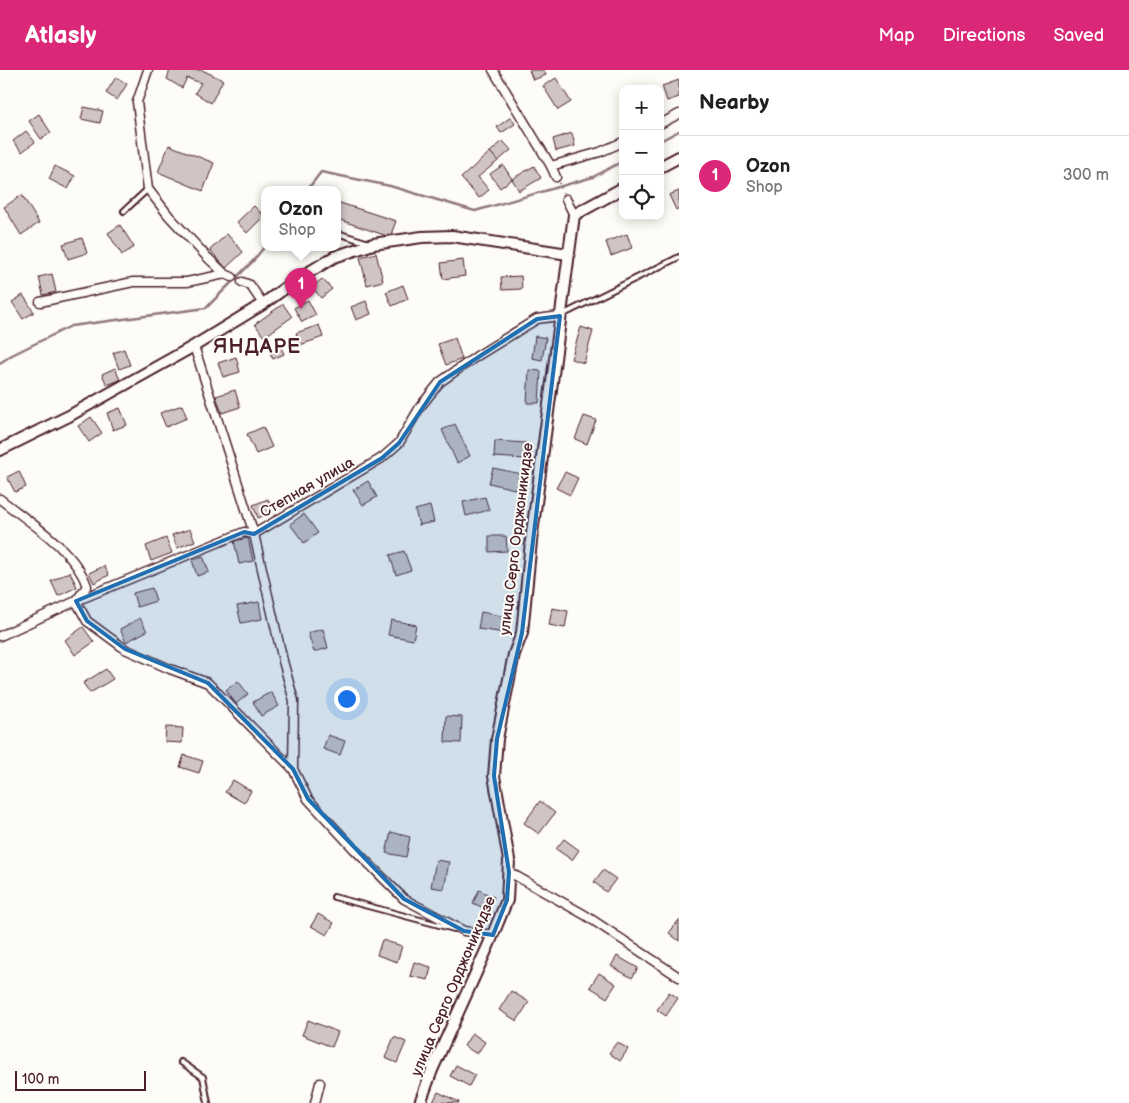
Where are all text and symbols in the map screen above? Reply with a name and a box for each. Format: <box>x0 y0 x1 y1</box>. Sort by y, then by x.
text: Atlasly <box>25 21 96 50</box>
text: Map <box>879 25 915 46</box>
text: Directions <box>943 25 1025 46</box>
text: Saved <box>1053 25 1104 46</box>
map controls <box>619 85 664 220</box>
button: + <box>619 85 664 130</box>
text: Nearby <box>699 90 769 115</box>
button: − <box>619 130 664 175</box>
text: Ozon <box>746 155 790 178</box>
text: 1 <box>712 166 718 185</box>
text: 300 m <box>1063 166 1109 185</box>
button: locate <box>619 175 664 220</box>
text: Shop <box>746 178 783 197</box>
popup <box>261 186 341 251</box>
text: Ozon <box>279 198 323 221</box>
text: Shop <box>279 221 316 240</box>
pin: 1 <box>285 268 317 309</box>
district label: ЯНДАРЕ <box>213 335 301 359</box>
street label: улица Серго Орджоникидзе <box>495 442 538 636</box>
street label: Степная улица <box>257 453 358 522</box>
your location <box>334 686 360 712</box>
street label: улица Серго Орджоникидзе <box>407 893 500 1079</box>
scale bar <box>15 1068 146 1091</box>
text: 100 m <box>22 1071 59 1088</box>

